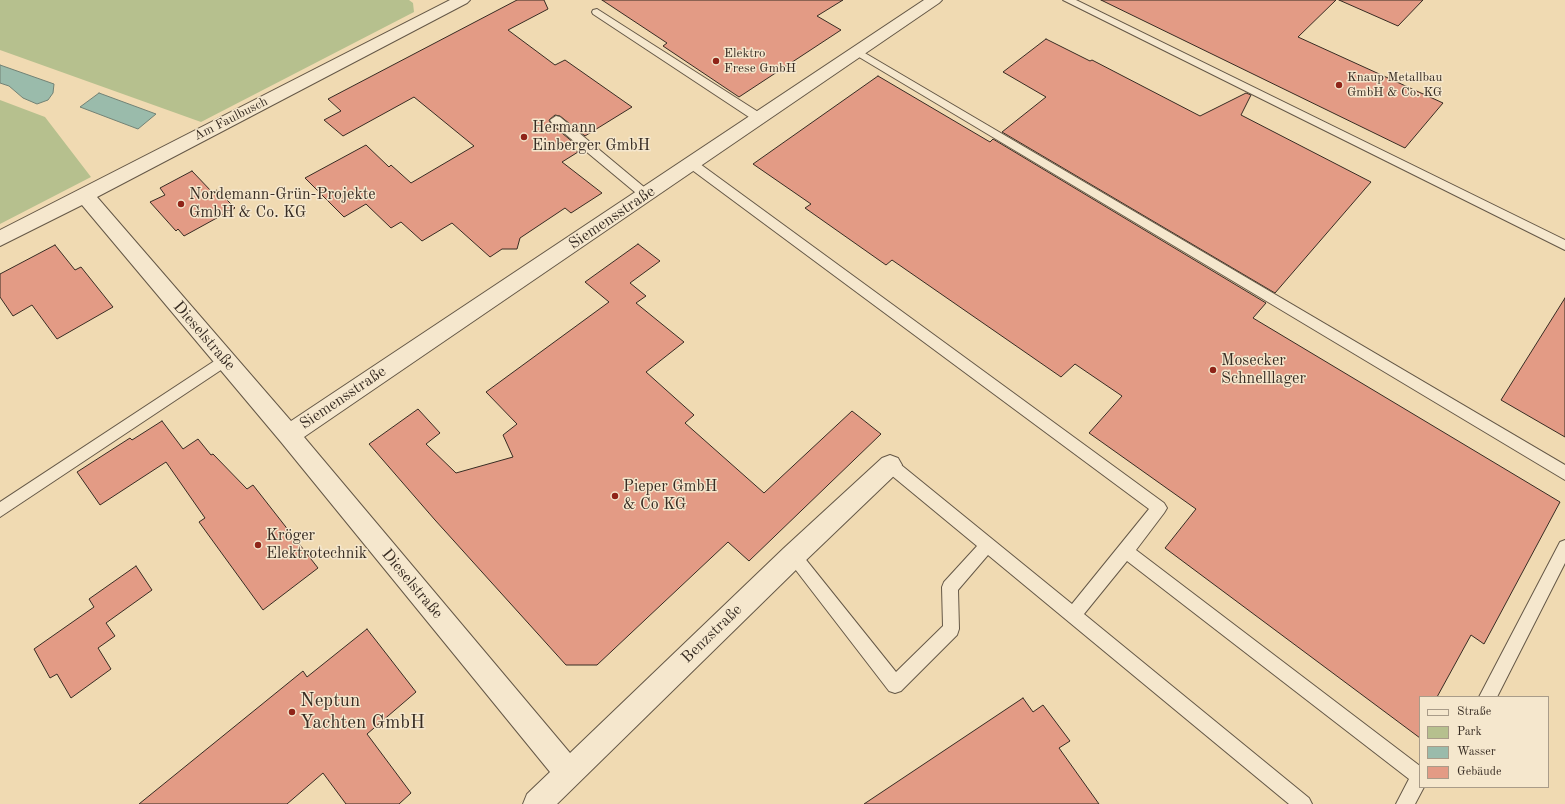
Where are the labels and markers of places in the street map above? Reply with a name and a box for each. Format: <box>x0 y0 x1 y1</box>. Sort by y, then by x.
place label: Elektro Frese GmbH <box>724 46 796 77</box>
marker: Elektro Frese GmbH <box>711 56 721 66</box>
place label: Knaup Metallbau GmbH & Co. KG <box>1347 70 1442 101</box>
marker: Knaup Metallbau GmbH & Co. KG <box>1334 80 1344 90</box>
place label: Hermann Einberger GmbH <box>532 118 650 156</box>
marker: Hermann Einberger GmbH <box>519 132 529 142</box>
place label: Nordemann-Grün-Projekte GmbH & Co. KG <box>189 185 376 223</box>
marker: Nordemann-Grün-Projekte GmbH & Co. KG <box>176 199 186 209</box>
place label: Mosecker Schnelllager <box>1221 351 1306 389</box>
marker: Mosecker Schnelllager <box>1208 365 1218 375</box>
place label: Pieper GmbH & Co KG <box>623 477 717 515</box>
marker: Pieper GmbH & Co KG <box>610 491 620 501</box>
place label: Kröger Elektrotechnik <box>266 526 367 564</box>
marker: Kröger Elektrotechnik <box>253 540 263 550</box>
place label: Neptun Yachten GmbH <box>300 690 425 734</box>
marker: Neptun Yachten GmbH <box>287 707 297 717</box>

